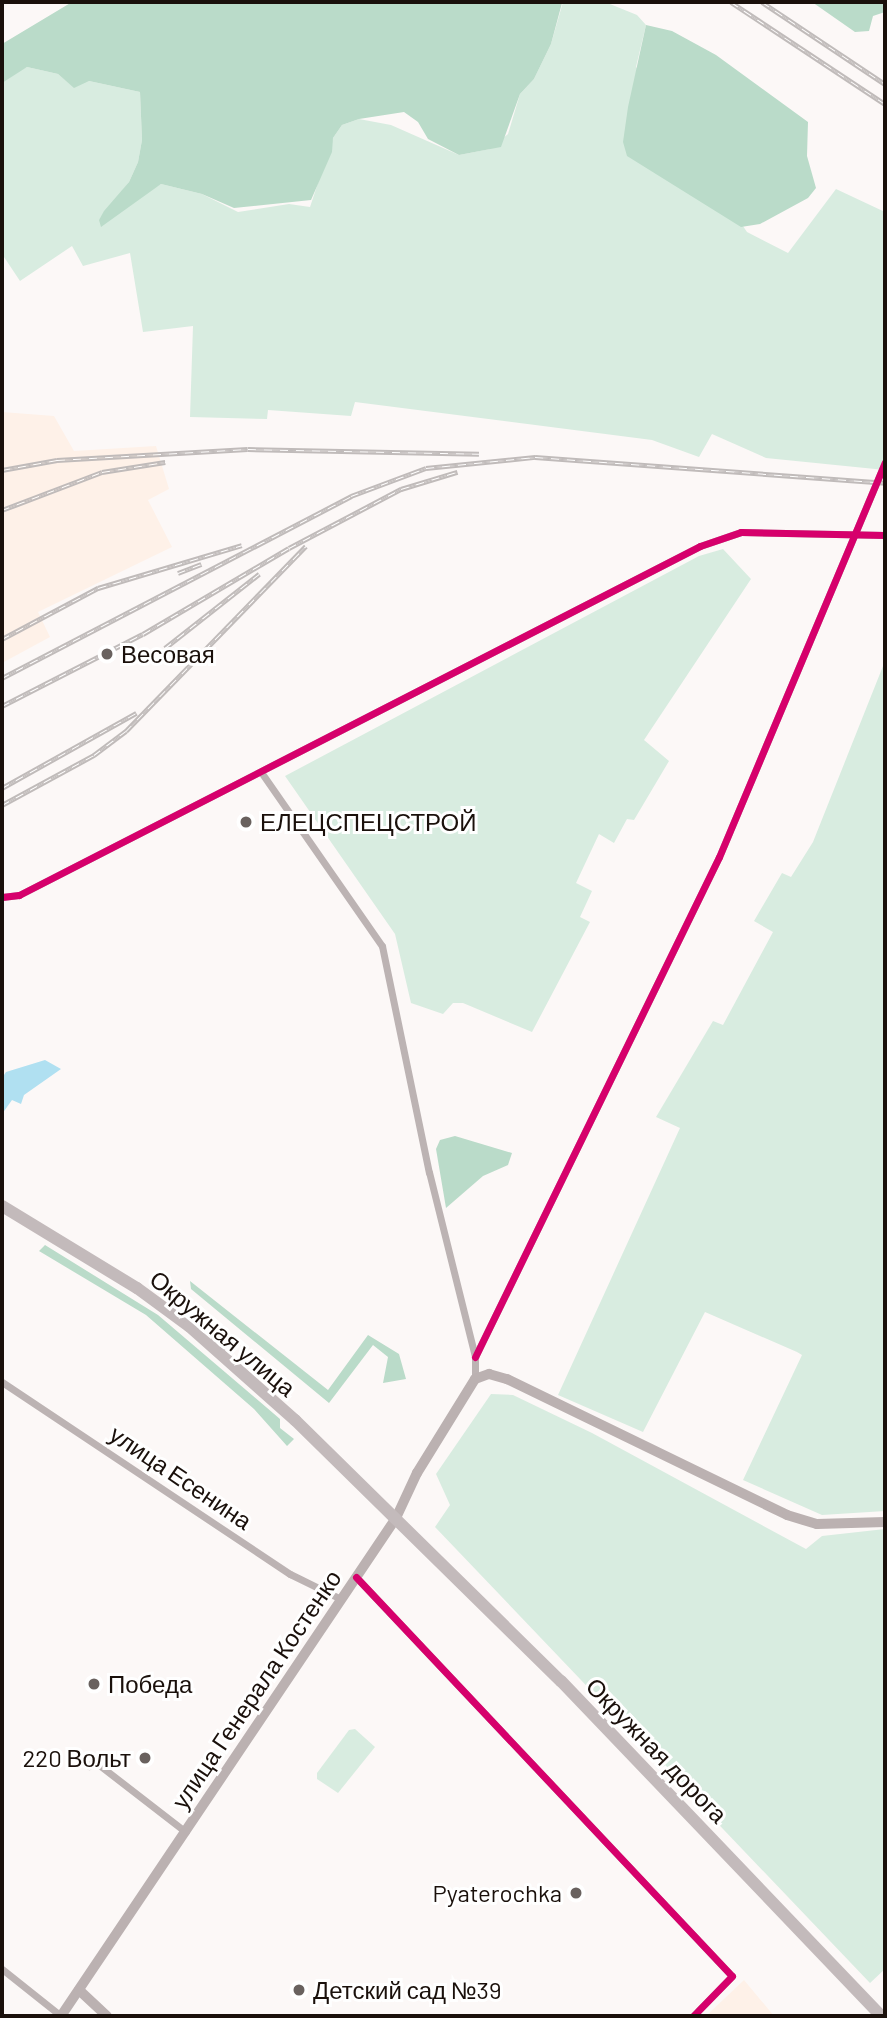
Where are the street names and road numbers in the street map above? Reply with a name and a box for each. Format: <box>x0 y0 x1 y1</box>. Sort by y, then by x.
street label: Окружная улица <box>144 1264 302 1402</box>
street label: улица Есенина <box>105 1419 257 1535</box>
street label: улица Генерала Костенко <box>165 1564 347 1814</box>
street label: Окружная дорога <box>580 1671 734 1829</box>

